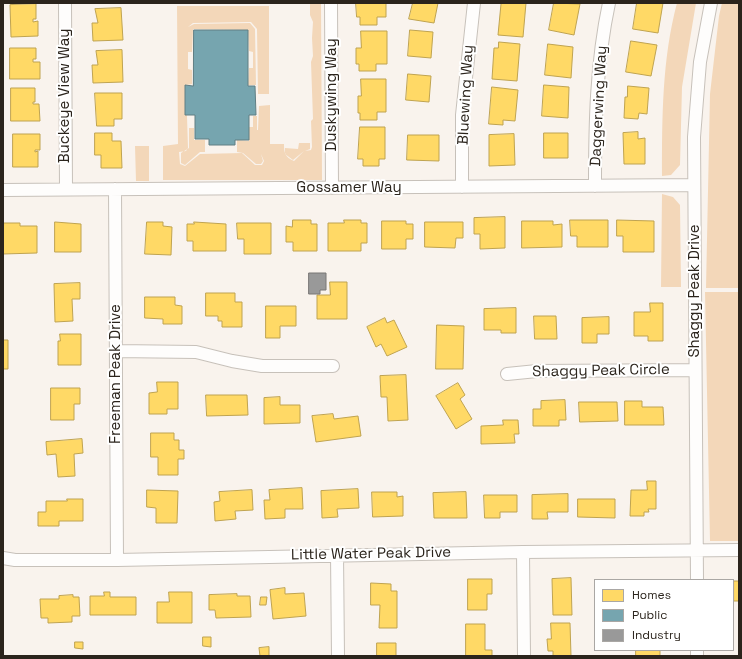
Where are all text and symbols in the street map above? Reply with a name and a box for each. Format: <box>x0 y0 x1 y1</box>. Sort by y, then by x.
street label: Buckeye View Way <box>56 29 74 163</box>
street label: Duskywing Way <box>323 38 341 152</box>
street label: Bluewing Way <box>454 44 478 146</box>
street label: Daggerwing Way <box>587 45 611 167</box>
street label: Gossamer Way <box>296 179 402 197</box>
street label: Shaggy Peak Drive <box>686 224 704 358</box>
street label: Freeman Peak Drive <box>107 304 125 444</box>
street label: Shaggy Peak Circle <box>532 361 670 381</box>
street label: Little Water Peak Drive <box>291 544 451 564</box>
legend <box>594 579 734 651</box>
text: Homes <box>632 587 671 603</box>
text: Public <box>632 607 667 623</box>
text: Industry <box>632 627 681 643</box>

